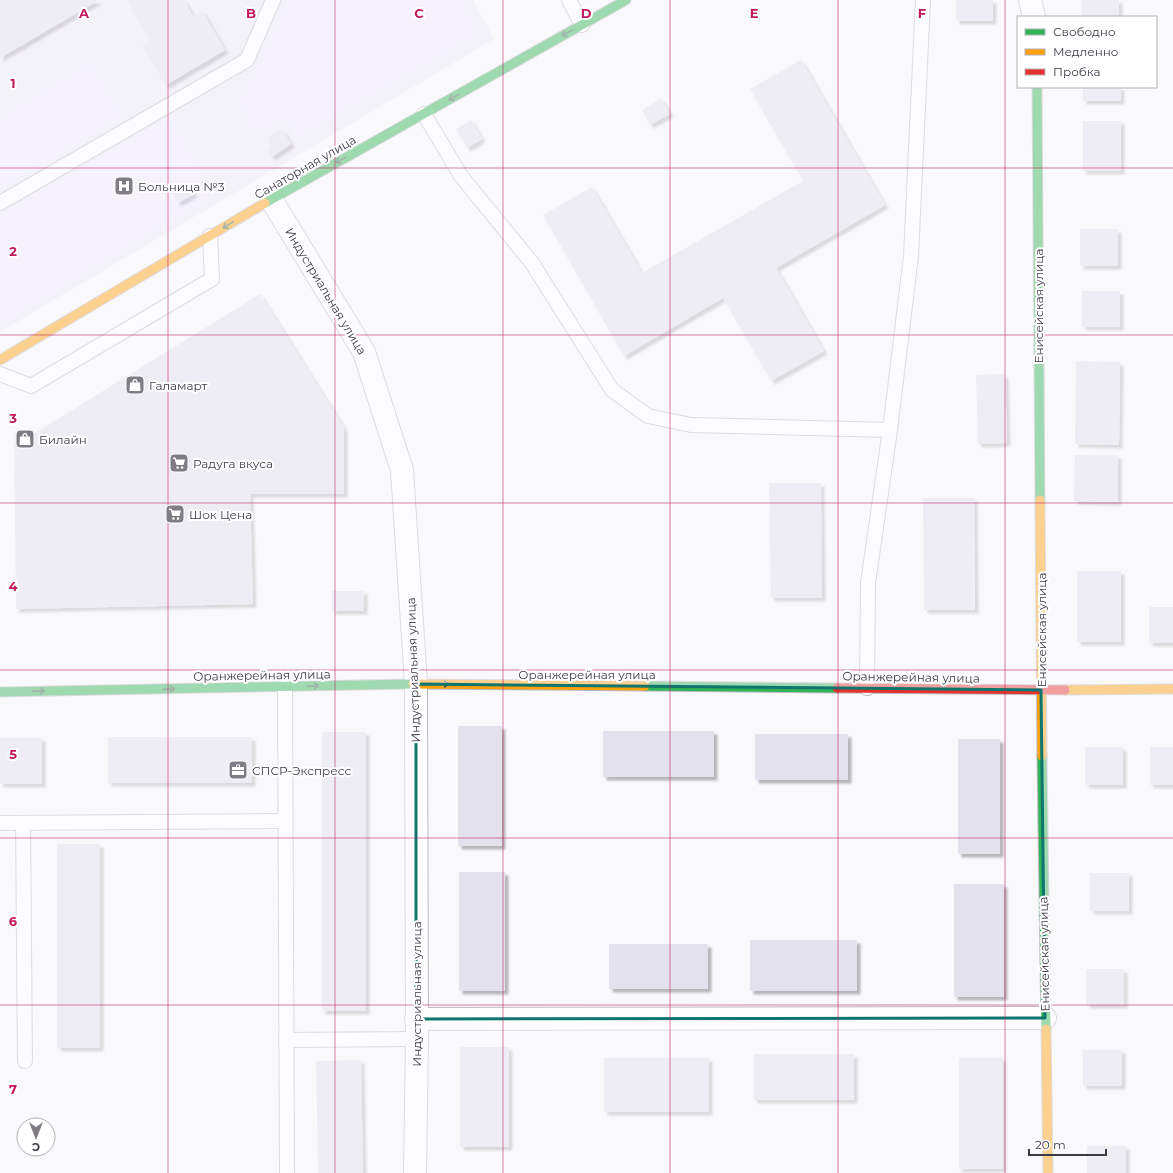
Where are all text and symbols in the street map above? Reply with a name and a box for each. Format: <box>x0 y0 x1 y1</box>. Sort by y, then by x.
text: A <box>78 5 90 21</box>
text: B <box>246 5 256 21</box>
text: C <box>414 5 424 21</box>
text: D <box>581 5 592 21</box>
text: E <box>750 5 759 21</box>
text: F <box>918 5 926 21</box>
legend <box>1017 16 1157 88</box>
text: Свободно <box>1053 24 1116 39</box>
one-way arrow <box>561 30 573 38</box>
text: Медленно <box>1053 44 1119 59</box>
text: Пробка <box>1053 64 1101 79</box>
text: 1 <box>10 75 16 91</box>
one-way arrow <box>448 93 460 101</box>
street label: Санаторная улица <box>252 132 358 202</box>
one-way arrow <box>335 157 347 165</box>
hospital icon: Больница №3 <box>113 175 135 197</box>
place label: Больница №3 <box>138 179 225 194</box>
one-way arrow <box>223 221 234 229</box>
street label: Индустриальная улица <box>282 225 370 357</box>
text: 2 <box>9 243 17 259</box>
street label: Енисейская улица <box>1031 248 1046 364</box>
shop icon: Галамарт <box>124 374 146 396</box>
place label: Галамарт <box>149 378 208 393</box>
text: 3 <box>8 410 17 426</box>
shop icon: Билайн <box>14 428 36 450</box>
place label: Билайн <box>39 432 87 447</box>
supermarket icon: Радуга вкуса <box>168 452 190 474</box>
place label: Радуга вкуса <box>193 456 273 471</box>
supermarket icon: Шок Цена <box>164 503 186 525</box>
place label: Шок Цена <box>189 507 252 522</box>
street label: Енисейская улица <box>1034 572 1049 688</box>
text: 4 <box>9 578 18 594</box>
street label: Индустриальная улица <box>403 597 423 743</box>
street label: Оранжерейная улица <box>193 666 331 684</box>
street label: Оранжерейная улица <box>518 667 656 682</box>
street label: Оранжерейная улица <box>842 668 980 686</box>
one-way arrow <box>436 680 449 688</box>
one-way arrow <box>306 682 319 690</box>
one-way arrow <box>162 685 175 693</box>
one-way arrow <box>32 687 45 695</box>
text: 5 <box>9 746 17 762</box>
office icon: СПСР-Экспресс <box>227 759 249 781</box>
place label: СПСР-Экспресс <box>252 763 351 778</box>
street label: Енисейская улица <box>1035 896 1053 1012</box>
text: 6 <box>9 913 18 929</box>
street label: Индустриальная улица <box>409 921 424 1067</box>
text: 7 <box>9 1081 17 1097</box>
north arrow <box>16 1117 56 1157</box>
scale bar <box>1029 1131 1106 1157</box>
text: 20 m <box>1035 1137 1066 1152</box>
text: С <box>32 1140 40 1154</box>

